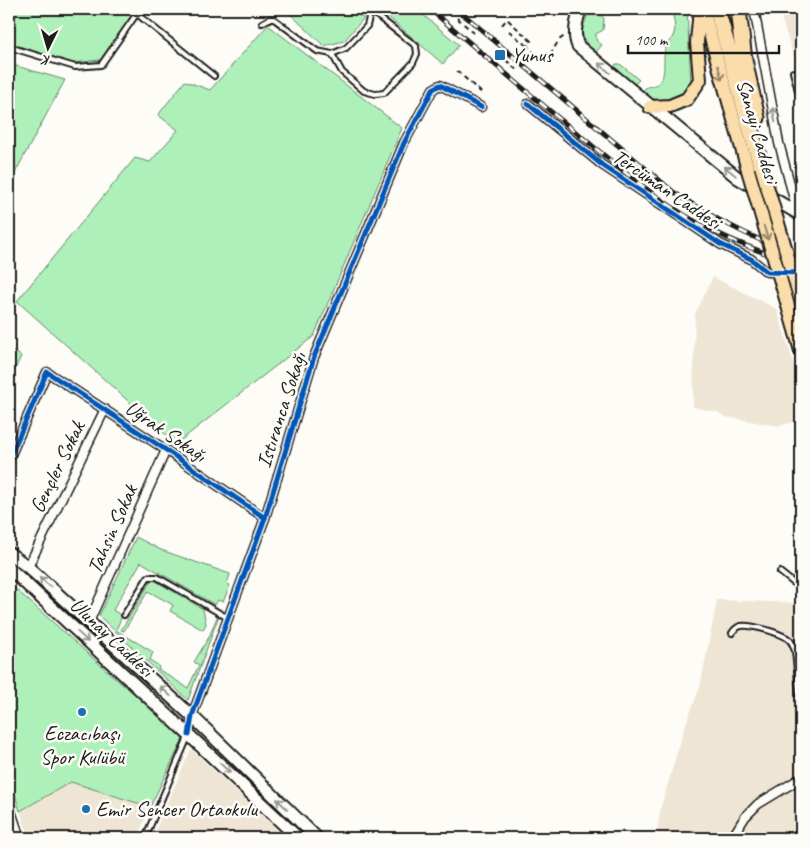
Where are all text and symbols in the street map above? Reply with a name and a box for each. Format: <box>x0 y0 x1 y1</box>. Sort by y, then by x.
north arrow <box>22 22 72 72</box>
scale bar <box>628 22 779 54</box>
text: 100 m <box>635 31 669 50</box>
place label: Yunus <box>511 42 554 68</box>
marker: Yunus <box>493 48 507 62</box>
text: K <box>40 51 51 69</box>
one-way arrow <box>598 63 611 74</box>
one-way arrow <box>716 64 726 80</box>
street label: Sanayi Caddesi <box>731 76 786 189</box>
one-way arrow <box>769 108 779 124</box>
street label: Tercüman Caddesi <box>608 143 729 237</box>
one-way arrow <box>724 166 737 177</box>
one-way arrow <box>762 225 772 241</box>
street label: Istıranca Sokağı <box>250 348 312 471</box>
street label: Uğrak Sokağı <box>120 394 212 468</box>
street label: Gençler Sokak <box>24 415 91 517</box>
street label: Tahsin Sokak <box>81 479 144 577</box>
one-way arrow <box>38 576 51 588</box>
street label: Ulunay Caddesi <box>65 592 162 684</box>
one-way arrow <box>76 631 89 643</box>
one-way arrow <box>159 685 172 697</box>
marker: Eczacıbaşı Spor Kulübü <box>76 706 88 718</box>
place label: Eczacıbaşı Spor Kulübü <box>40 720 126 770</box>
one-way arrow <box>218 762 231 774</box>
place label: Emir Sencer Ortaokulu <box>96 796 258 822</box>
one-way arrow <box>276 799 288 811</box>
marker: Emir Sencer Ortaokulu <box>80 803 92 815</box>

